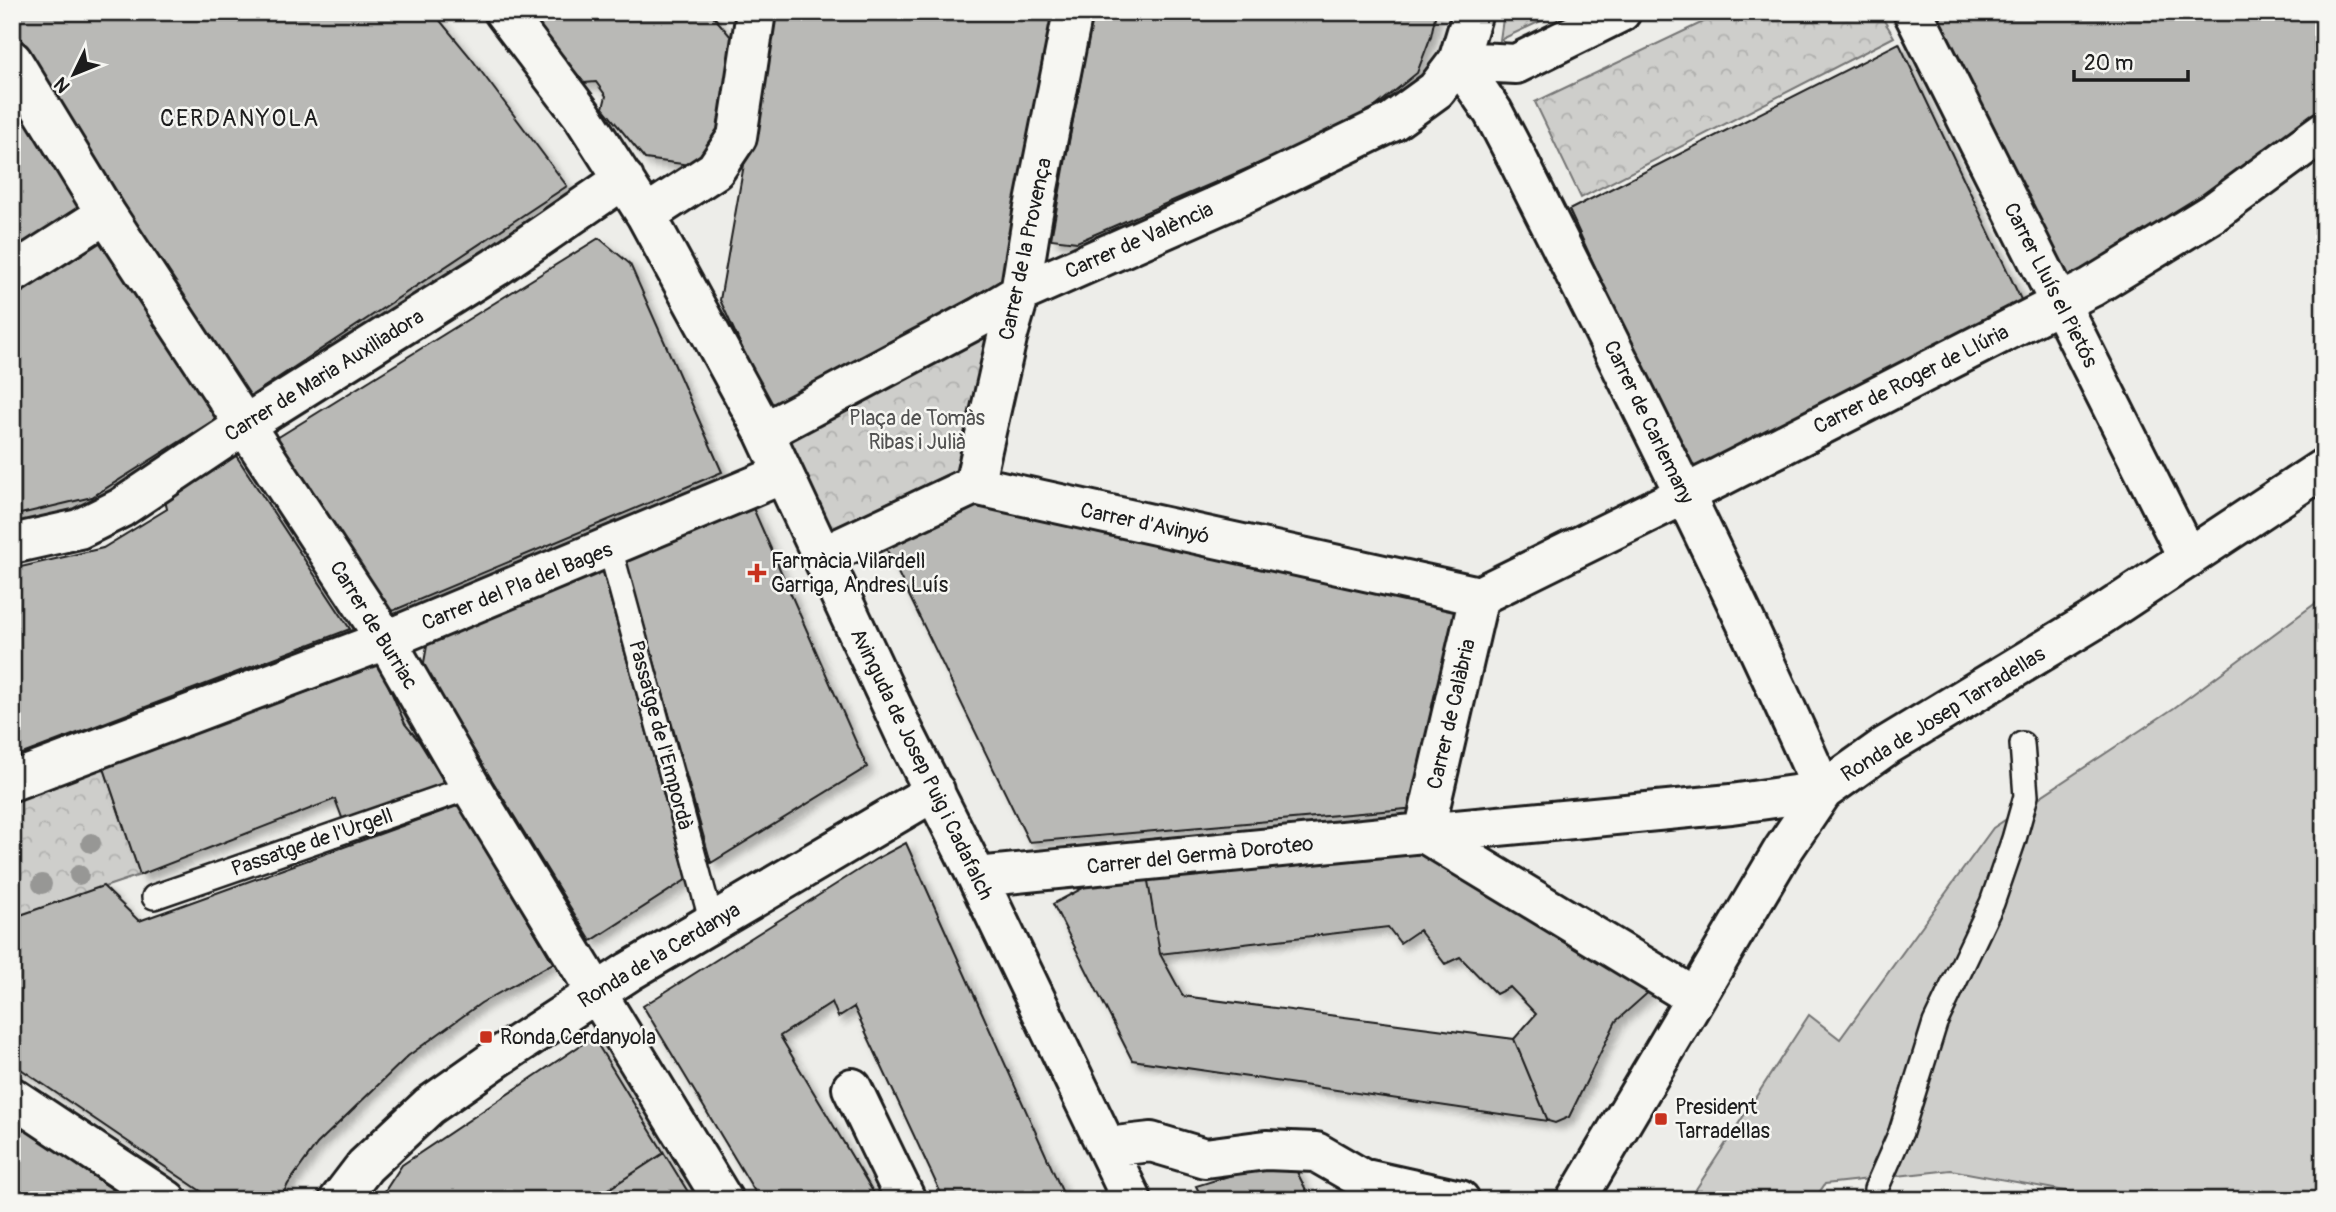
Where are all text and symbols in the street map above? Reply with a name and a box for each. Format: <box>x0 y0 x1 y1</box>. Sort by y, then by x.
north arrow <box>38 38 108 108</box>
scale bar <box>2074 38 2187 82</box>
text: 20 m <box>2084 50 2133 77</box>
text: N <box>49 72 75 98</box>
district label: CERDANYOLA <box>160 104 320 133</box>
street label: Carrer de la Provença <box>993 155 1058 343</box>
street label: Carrer de València <box>1061 196 1218 285</box>
street label: Carrer Lluís el Pietós <box>1997 198 2104 373</box>
street label: Carrer de Maria Auxiliadora <box>220 303 429 448</box>
street label: Carrer de Roger de Llúria <box>1809 318 2013 440</box>
street label: Carrer de Carlemany <box>1597 336 1700 508</box>
park label: Plaça de Tomàs Ribas i Julià <box>849 405 986 456</box>
street label: Carrer d'Avinyó <box>1078 497 1212 550</box>
street label: Carrer del Pla del Bages <box>418 536 617 637</box>
place label: Farmàcia Vilardell Garriga, Andres Luís <box>771 548 949 599</box>
street label: Carrer de Burriac <box>323 556 424 695</box>
marker: Farmàcia Vilardell Garriga, Andres Luís <box>749 565 765 581</box>
street label: Avinguda de Josep Puig i Cadafalch <box>844 624 999 904</box>
street label: Carrer de Calàbria <box>1421 636 1482 792</box>
street label: Passatge de l'Empordà <box>622 638 699 833</box>
street label: Ronda de Josep Tarradellas <box>1836 640 2051 788</box>
street label: Passatge de l'Urgell <box>228 802 397 883</box>
street label: Carrer del Germà Doroteo <box>1085 830 1315 881</box>
street label: Ronda de la Cerdanya <box>573 896 745 1015</box>
place label: Ronda Cerdanyola <box>500 1024 656 1051</box>
marker: Ronda Cerdanyola <box>478 1029 494 1045</box>
place label: President Tarradellas <box>1675 1094 1771 1145</box>
marker: President Tarradellas <box>1653 1111 1669 1127</box>

